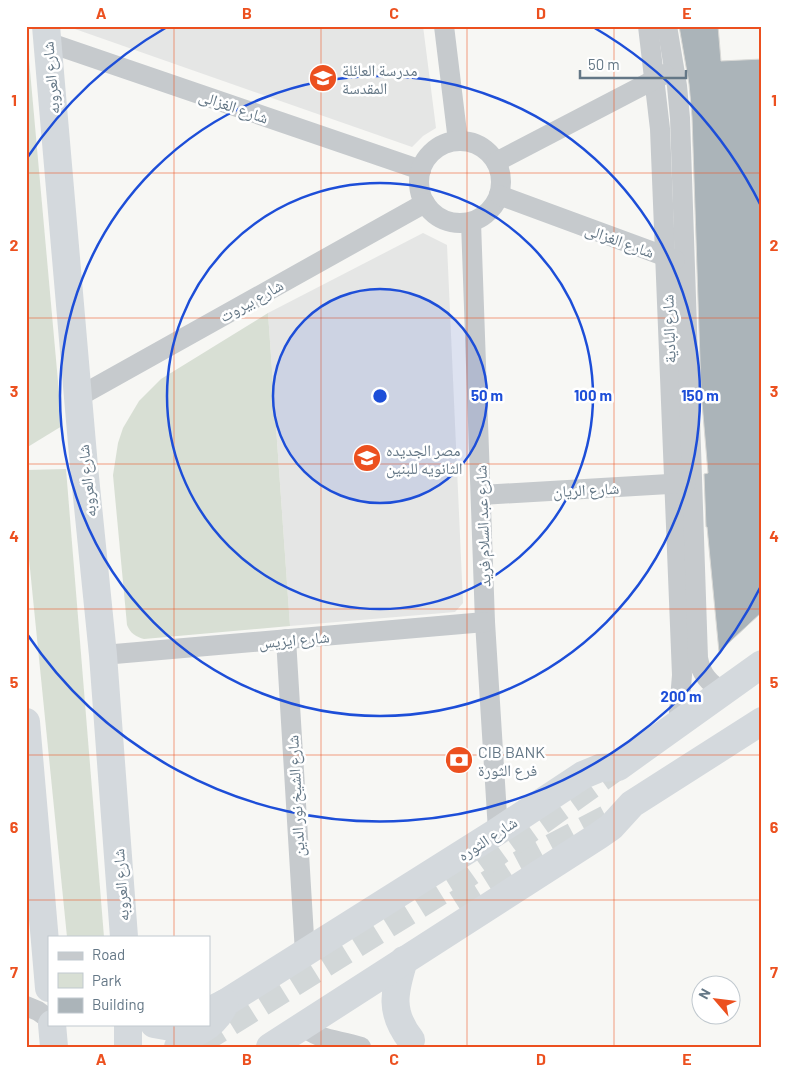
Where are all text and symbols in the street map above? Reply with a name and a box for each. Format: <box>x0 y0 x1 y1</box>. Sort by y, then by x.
text: A <box>96 3 107 22</box>
text: B <box>242 3 252 22</box>
text: C <box>389 3 399 22</box>
text: D <box>536 3 546 22</box>
text: E <box>682 3 692 22</box>
street label: شارع العروبه <box>37 41 65 115</box>
scale bar <box>580 48 687 80</box>
text: 50 m <box>588 55 620 73</box>
place label: مدرسة العائلة المقدسة <box>342 60 417 97</box>
school or university icon: مدرسة العائلة المقدسة <box>308 63 338 93</box>
street label: شارع الغزالى <box>196 85 271 129</box>
text: 1 <box>11 90 17 109</box>
text: 1 <box>771 90 777 109</box>
street label: شارع الغزالى <box>582 219 657 263</box>
text: 2 <box>10 235 19 254</box>
text: 2 <box>770 235 779 254</box>
street label: شارع بيروت <box>216 275 287 327</box>
street label: شارع البادية <box>657 294 681 364</box>
text: 3 <box>10 381 18 400</box>
text: 3 <box>770 381 778 400</box>
text: 50 m <box>471 386 503 404</box>
text: 100 m <box>574 386 612 404</box>
text: 150 m <box>681 386 719 404</box>
centre of rings <box>371 387 389 405</box>
place label: مصر الجديده الثانويه للبنين <box>386 440 463 479</box>
street label: شارع العروبه <box>73 443 101 518</box>
school or university icon: مصر الجديده الثانويه للبنين <box>352 443 382 473</box>
street label: شارع عبد السلام فريد <box>470 465 496 587</box>
street label: شارع الريان <box>552 478 620 502</box>
text: 4 <box>9 526 19 545</box>
text: 4 <box>769 526 779 545</box>
street label: شارع ايزيس <box>258 626 330 654</box>
text: 5 <box>10 672 19 691</box>
text: 5 <box>770 672 779 691</box>
text: 200 m <box>660 687 702 705</box>
street label: شارع الشيخ نور الدين <box>282 735 310 857</box>
place label: CIB BANK فرع الثورة <box>478 742 545 781</box>
bank icon: CIB BANK فرع الثورة <box>444 745 474 775</box>
street label: شارع الثوره <box>454 812 521 866</box>
text: 6 <box>10 817 19 836</box>
text: 6 <box>770 817 779 836</box>
street label: شارع العروبه <box>108 848 134 922</box>
legend <box>48 936 210 1026</box>
text: Road <box>92 945 125 963</box>
text: 7 <box>10 962 18 981</box>
text: 7 <box>770 962 778 981</box>
text: Park <box>92 971 122 989</box>
north arrow <box>690 976 740 1026</box>
text: N <box>694 986 714 1002</box>
text: Building <box>92 995 145 1013</box>
text: A <box>96 1049 107 1068</box>
text: B <box>242 1049 252 1068</box>
text: C <box>389 1049 399 1068</box>
text: D <box>536 1049 546 1068</box>
text: E <box>682 1049 692 1068</box>

